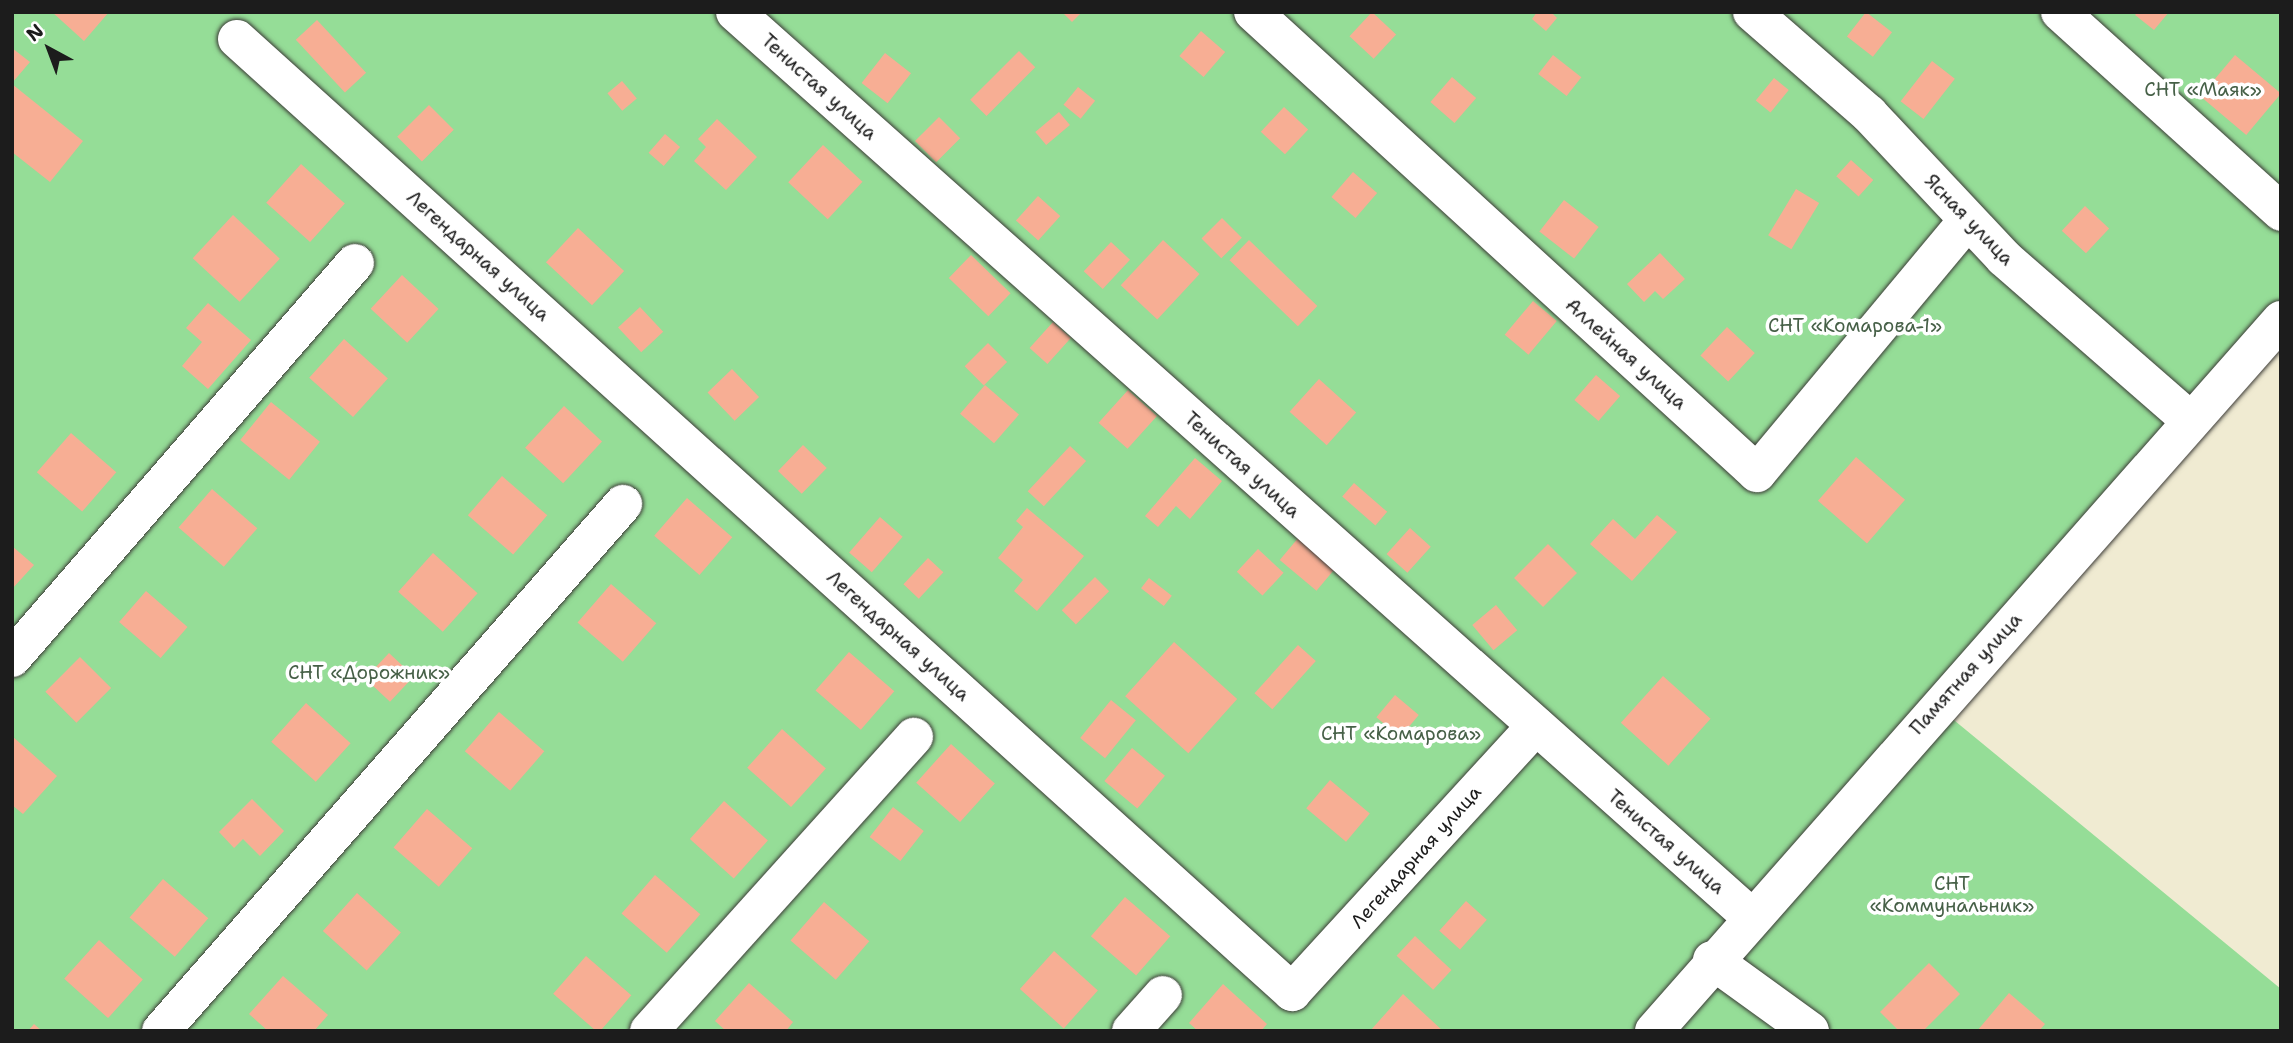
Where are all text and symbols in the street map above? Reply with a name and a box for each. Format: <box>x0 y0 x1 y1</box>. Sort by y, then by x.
north arrow <box>14 14 84 84</box>
text: N <box>21 18 49 47</box>
street label: Тенистая улица <box>757 29 881 145</box>
park label: СНТ «Маяк» <box>2144 79 2262 101</box>
street label: Ясная улица <box>1920 170 2018 270</box>
street label: Легендарная улица <box>402 186 554 326</box>
street label: Аллейная улица <box>1561 294 1691 414</box>
park label: СНТ «Комарова-1» <box>1768 315 1942 337</box>
street label: Тенистая улица <box>1180 407 1304 523</box>
street label: Легендарная улица <box>822 566 974 706</box>
street label: Памятная улица <box>1905 608 2027 740</box>
park label: СНТ «Дорожник» <box>288 662 450 684</box>
park label: СНТ «Комарова» <box>1321 723 1481 745</box>
street label: Легендарная улица <box>1346 781 1486 933</box>
street label: Тенистая улица <box>1603 785 1729 899</box>
park label: СНТ «Коммунальник» <box>1870 873 2034 917</box>

